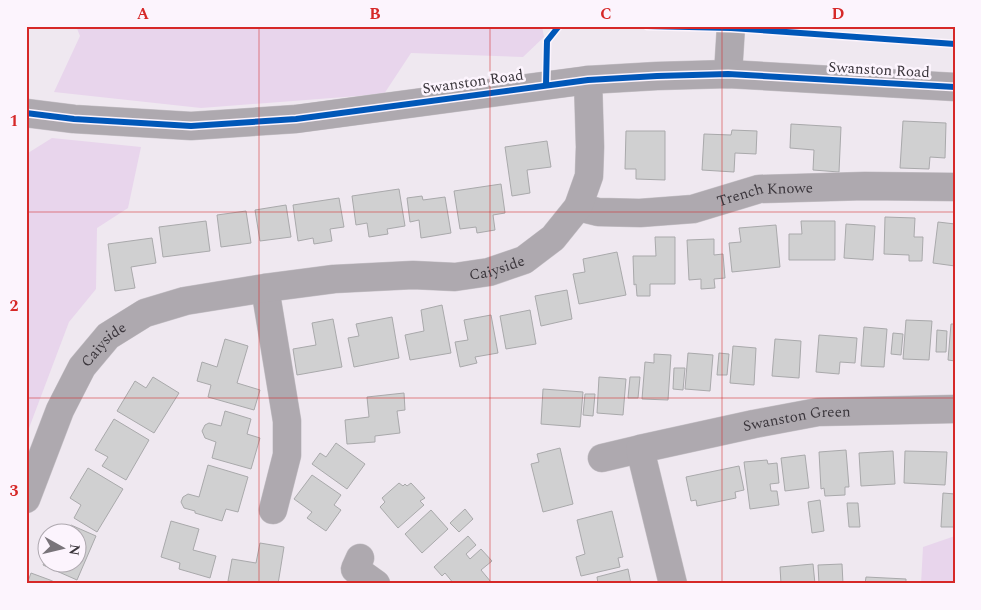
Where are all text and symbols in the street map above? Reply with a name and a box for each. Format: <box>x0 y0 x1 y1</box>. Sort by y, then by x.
text: A <box>137 2 150 26</box>
text: B <box>369 2 381 26</box>
text: C <box>600 2 612 26</box>
text: D <box>832 2 845 26</box>
street label: Swanston Road <box>828 56 930 84</box>
street label: Swanston Road <box>421 64 525 100</box>
text: 1 <box>10 109 18 133</box>
street label: Trench Knowe <box>714 176 813 213</box>
street label: Caiyside <box>468 249 528 286</box>
text: 2 <box>10 294 19 318</box>
street label: Caiyside <box>75 316 131 372</box>
street label: Swanston Green <box>741 400 851 438</box>
text: 3 <box>10 479 19 503</box>
north arrow <box>38 522 88 572</box>
text: N <box>63 543 86 557</box>

